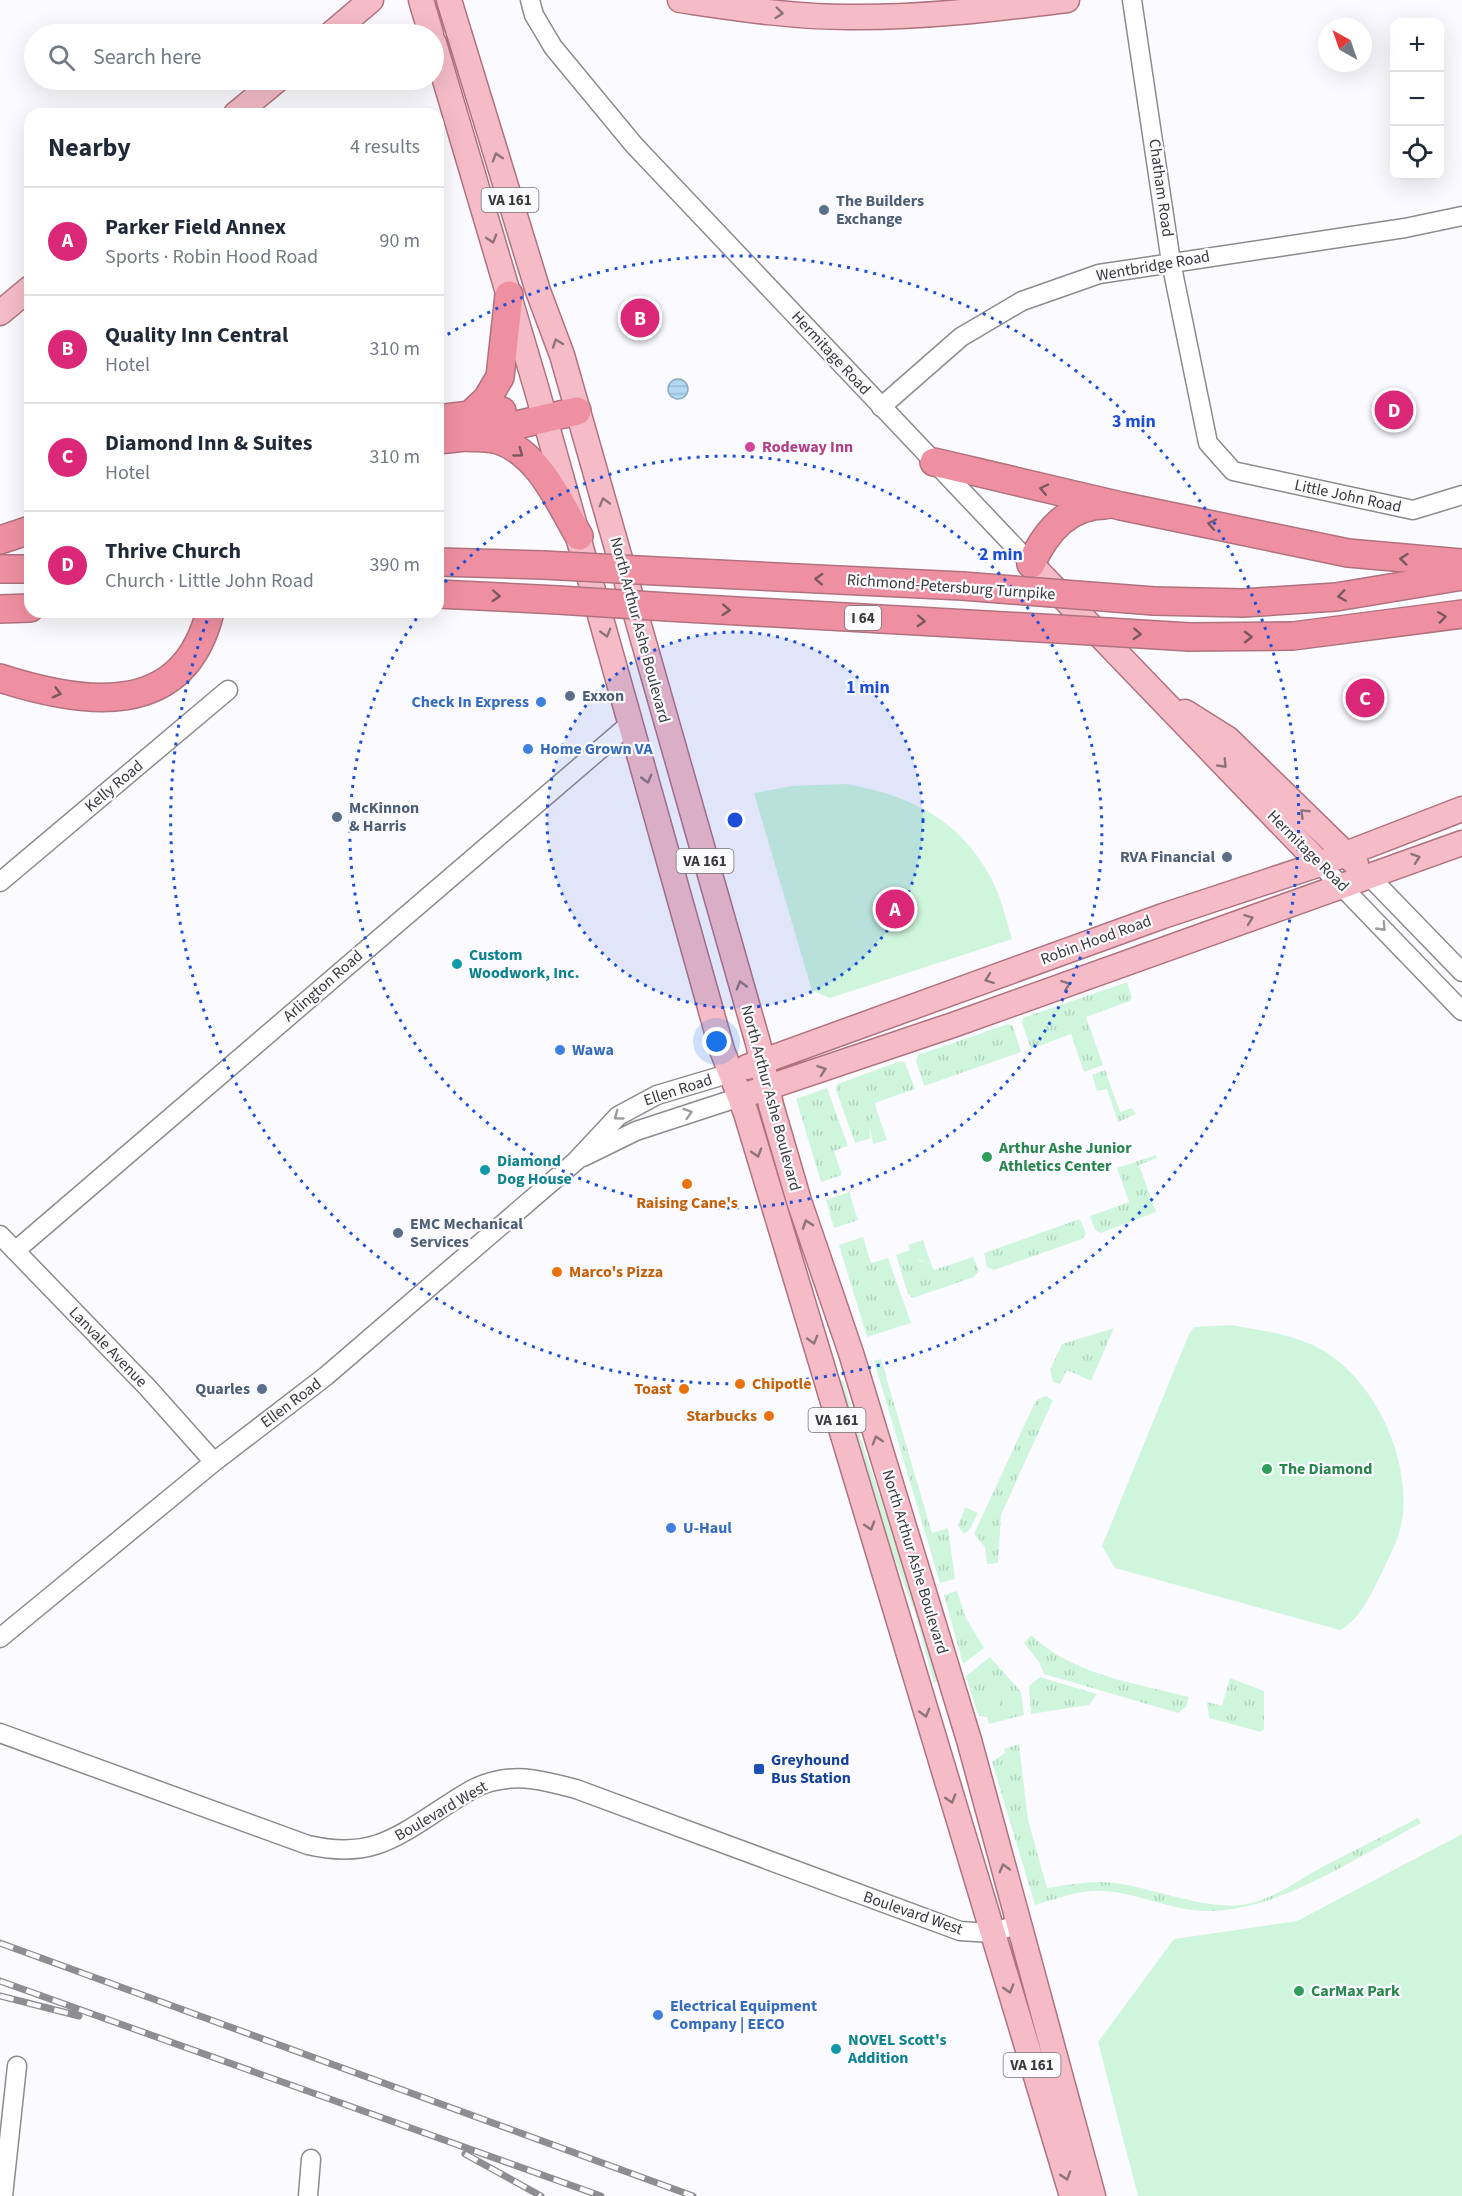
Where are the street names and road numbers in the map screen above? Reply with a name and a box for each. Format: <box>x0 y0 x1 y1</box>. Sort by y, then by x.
street label: Chatham Road <box>1143 138 1179 238</box>
road number: VA 161 <box>482 188 538 212</box>
street label: Wentbridge Road <box>1094 245 1212 287</box>
street label: Hermitage Road <box>786 306 876 400</box>
street label: Little John Road <box>1293 474 1403 518</box>
street label: North Arthur Ashe Boulevard <box>605 535 675 725</box>
street label: Richmond-Petersburg Turnpike <box>846 569 1056 605</box>
road number: I 64 <box>845 606 881 630</box>
street label: Kelly Road <box>80 755 148 817</box>
street label: Hermitage Road <box>1262 805 1354 897</box>
road number: VA 161 <box>676 849 734 873</box>
street label: Robin Hood Road <box>1037 910 1155 970</box>
street label: Arlington Road <box>278 945 368 1027</box>
street label: North Arthur Ashe Boulevard <box>736 1003 806 1193</box>
street label: Ellen Road <box>641 1069 715 1111</box>
street label: Lanvale Avenue <box>64 1302 152 1392</box>
street label: Ellen Road <box>256 1373 326 1433</box>
road number: VA 161 <box>808 1408 866 1432</box>
street label: North Arthur Ashe Boulevard <box>876 1467 954 1657</box>
street label: Boulevard West <box>391 1775 492 1846</box>
street label: Boulevard West <box>860 1886 966 1941</box>
road number: VA 161 <box>1004 2053 1060 2077</box>

